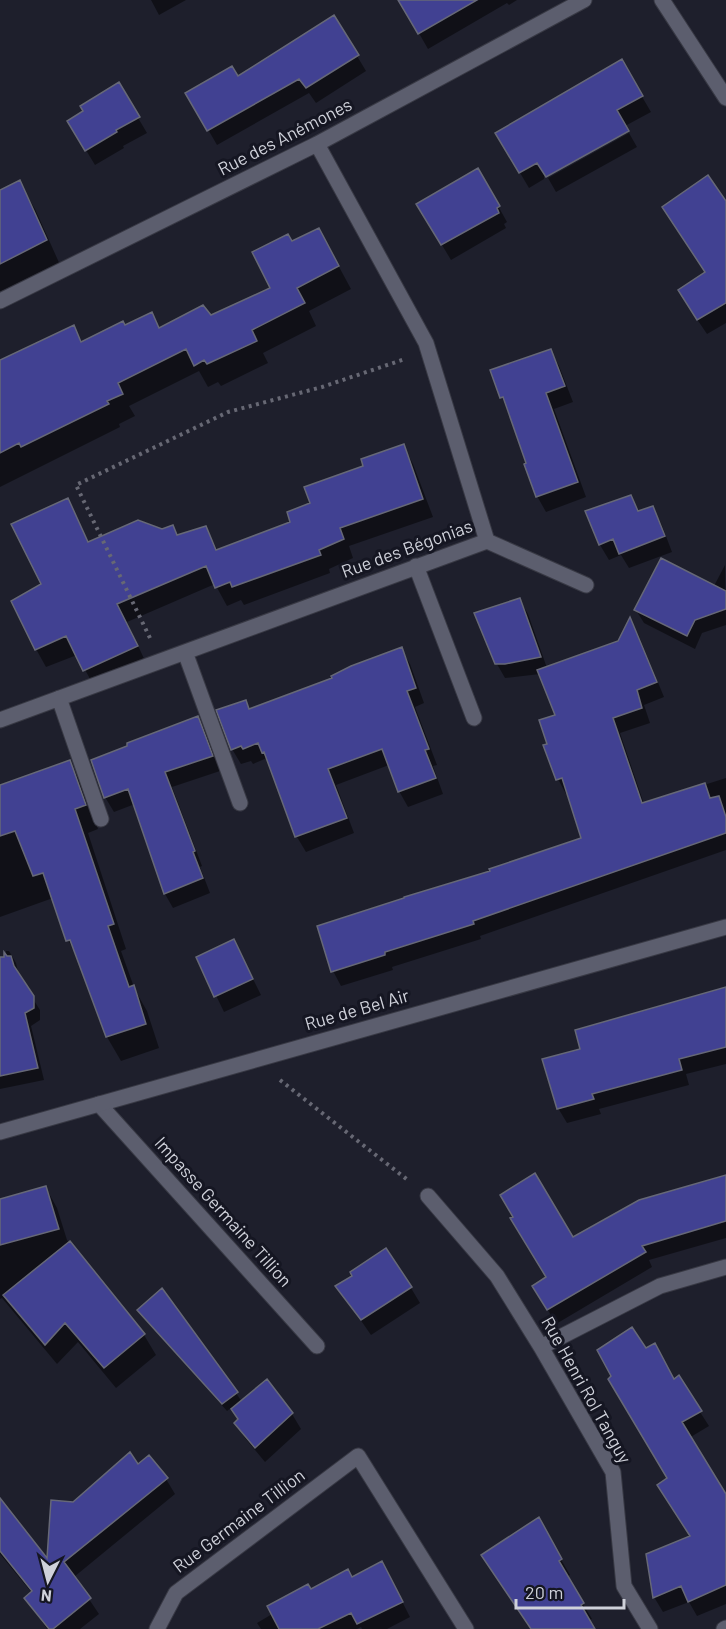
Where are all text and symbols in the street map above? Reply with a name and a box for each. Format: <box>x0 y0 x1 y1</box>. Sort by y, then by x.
street label: Rue des Anémones <box>214 93 355 179</box>
street label: Rue des Bégonias <box>338 514 475 582</box>
street label: Rue de Bel Air <box>302 984 412 1034</box>
street label: Impasse Germaine Tillion <box>150 1132 297 1291</box>
street label: Rue Henri Rol Tanguy <box>537 1312 636 1467</box>
street label: Rue Germaine Tillion <box>168 1463 309 1577</box>
north arrow <box>18 1551 78 1611</box>
scale bar <box>516 1572 624 1610</box>
text: 20 m <box>525 1581 563 1603</box>
text: N <box>40 1586 53 1606</box>

